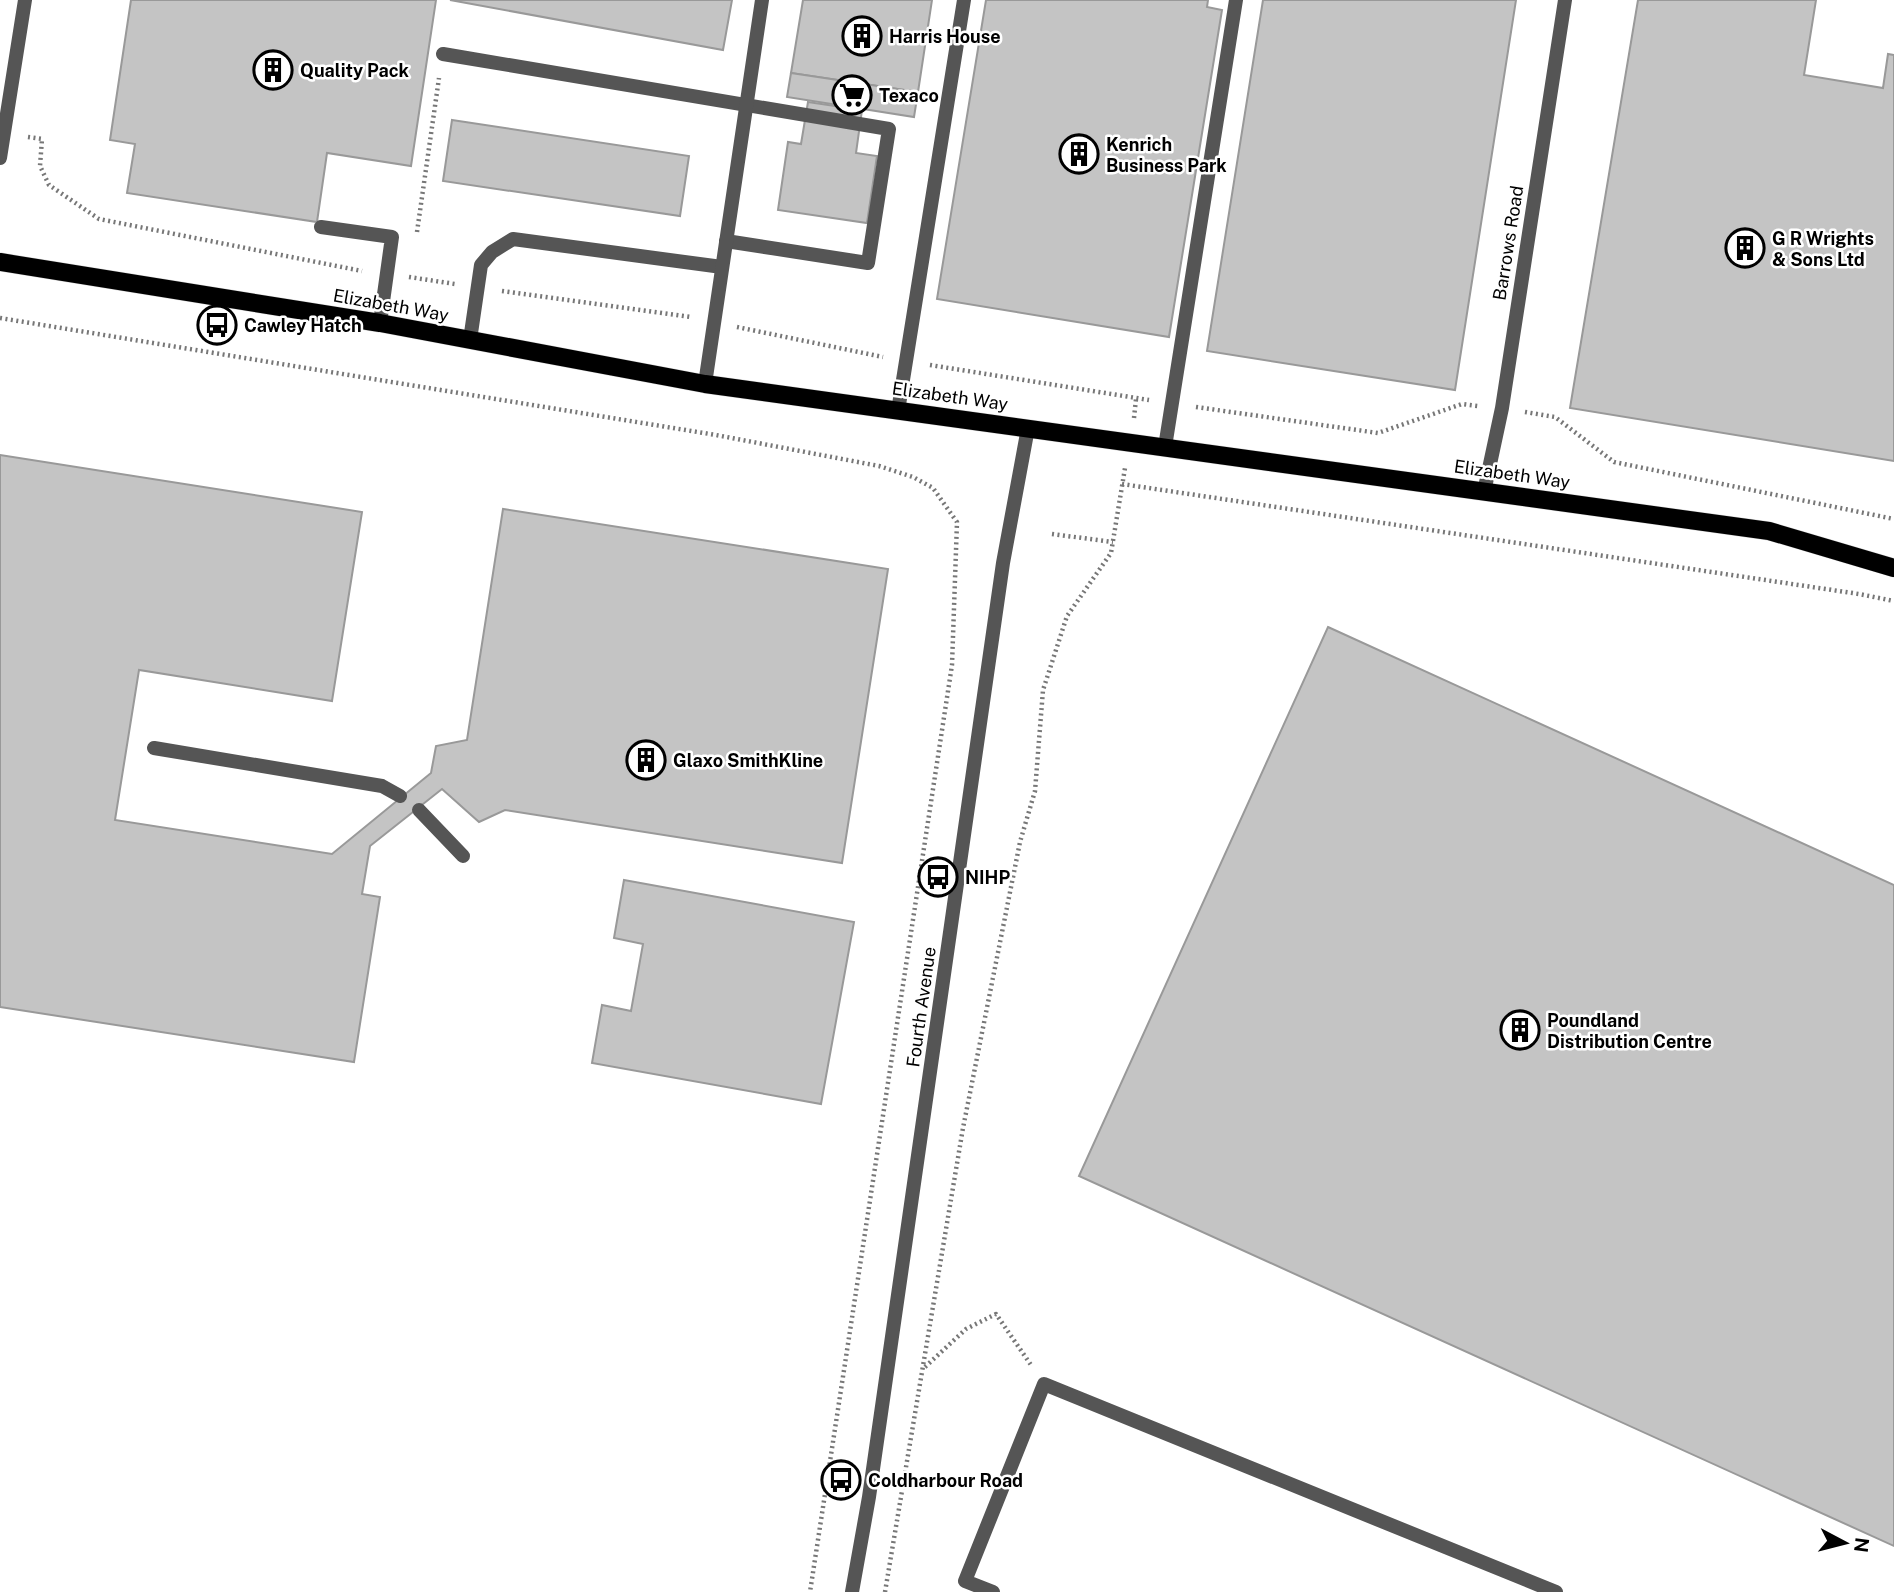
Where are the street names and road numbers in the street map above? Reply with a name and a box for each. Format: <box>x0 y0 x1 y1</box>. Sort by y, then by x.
street label: Barrows Road <box>1489 184 1527 302</box>
street label: Elizabeth Way <box>332 285 451 326</box>
street label: Elizabeth Way <box>891 377 1010 415</box>
street label: Elizabeth Way <box>1453 455 1572 493</box>
street label: Fourth Avenue <box>902 945 940 1069</box>

